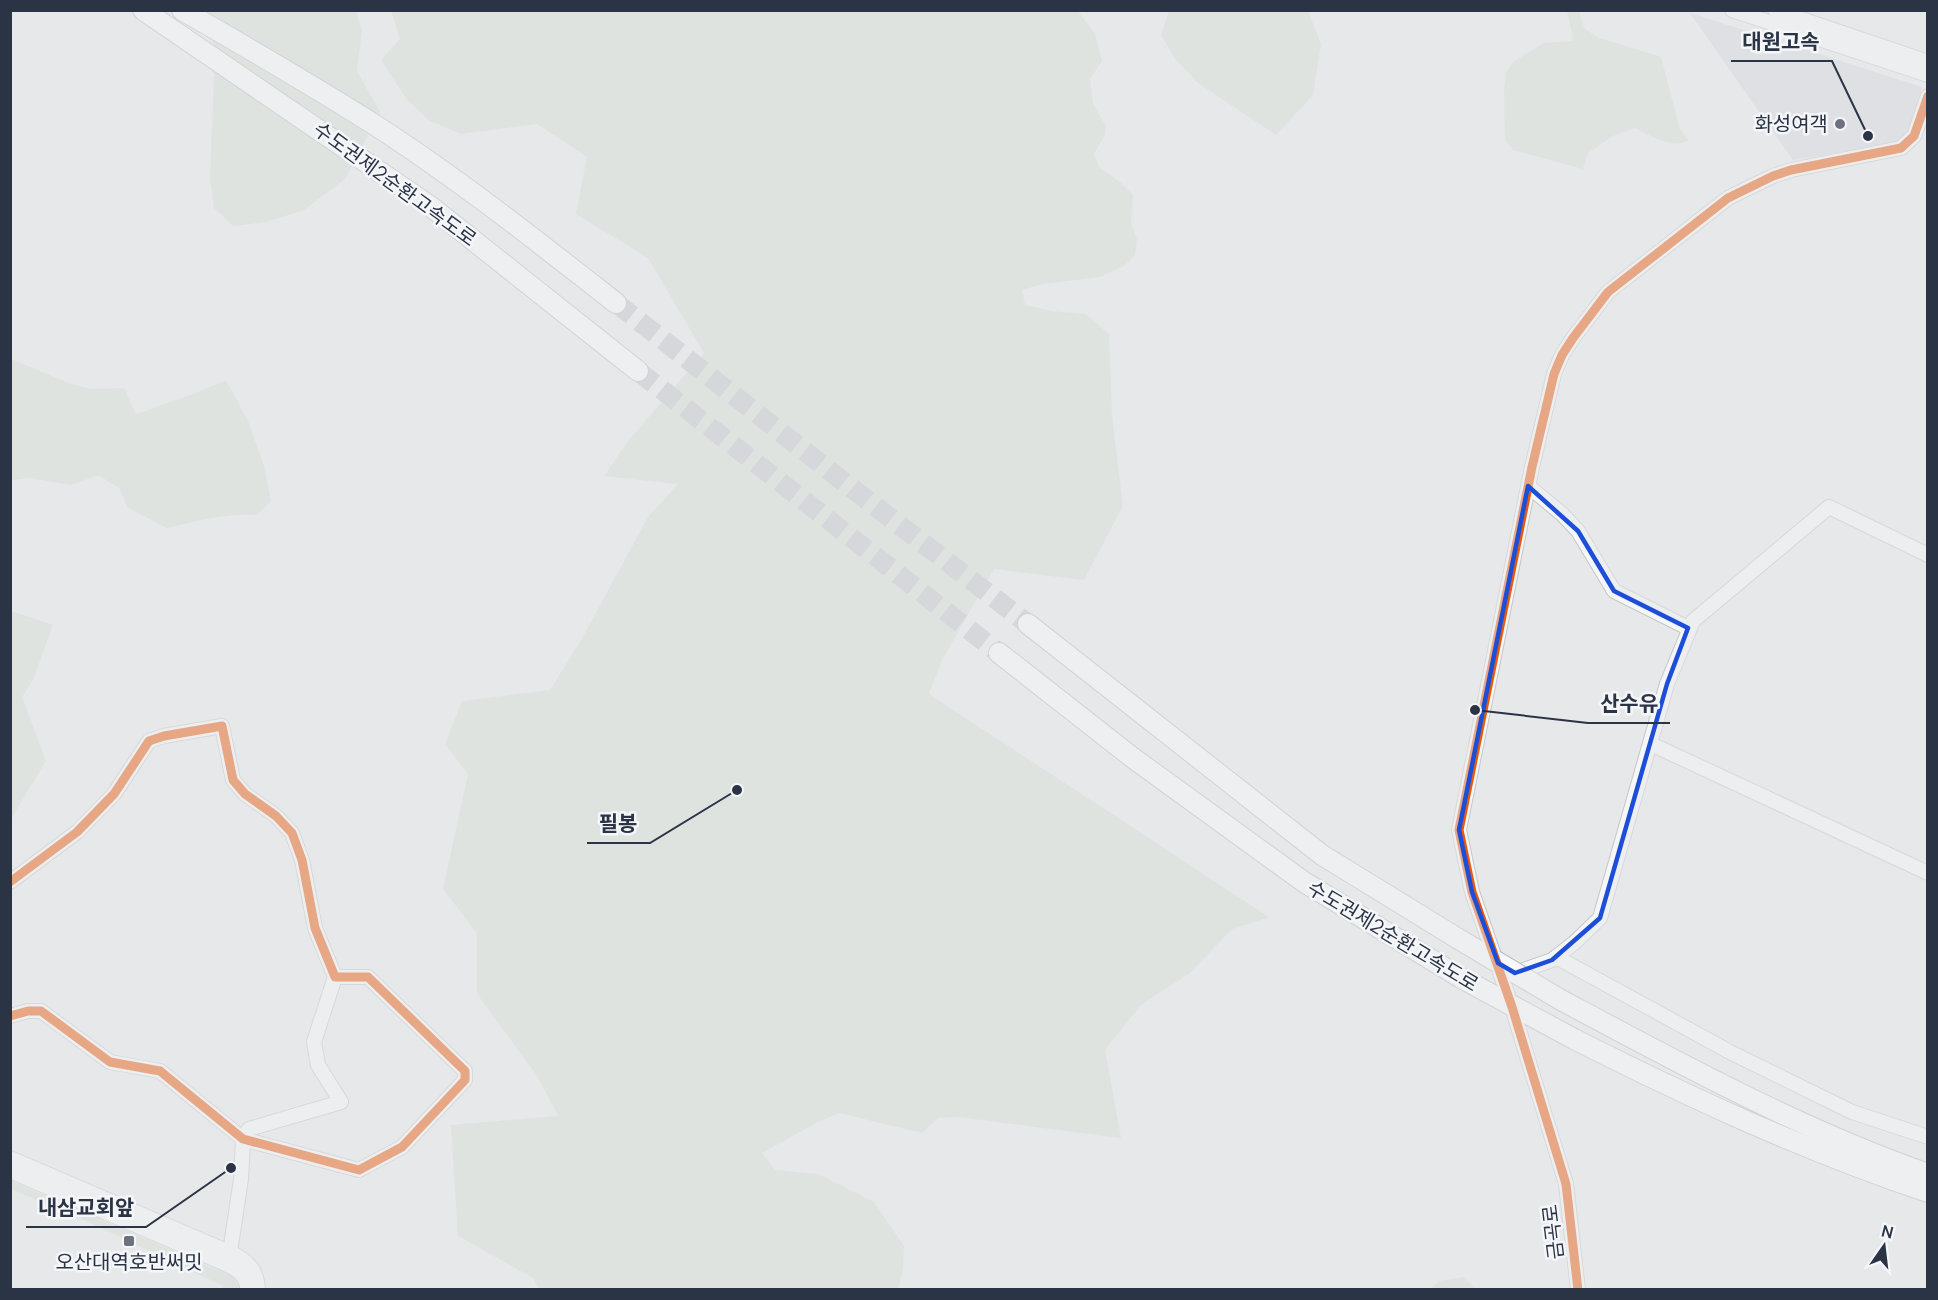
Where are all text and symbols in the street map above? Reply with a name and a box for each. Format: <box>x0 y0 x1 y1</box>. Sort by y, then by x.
callout: 대원고속 <box>1731 22 1832 61</box>
text: 대원고속 <box>1742 27 1820 55</box>
place label: 화성여객 <box>1754 110 1828 137</box>
street label: 수도권제2순환고속도로 <box>308 115 482 252</box>
marker: 화성여객 <box>1833 117 1847 131</box>
callout: 산수유 <box>1588 684 1670 723</box>
text: 산수유 <box>1600 689 1658 717</box>
callout: 필봉 <box>587 804 650 843</box>
text: 필봉 <box>599 809 637 837</box>
street label: 수도권제2순환고속도로 <box>1303 874 1484 997</box>
callout: 내삼교회앞 <box>26 1188 146 1227</box>
text: 내삼교회앞 <box>38 1193 134 1221</box>
street label: 금곡로 <box>1536 1203 1569 1261</box>
north arrow <box>1854 1216 1914 1276</box>
text: N <box>1879 1219 1896 1244</box>
marker: 오산대역호반써밋 <box>122 1234 136 1248</box>
place label: 오산대역호반써밋 <box>55 1248 203 1275</box>

